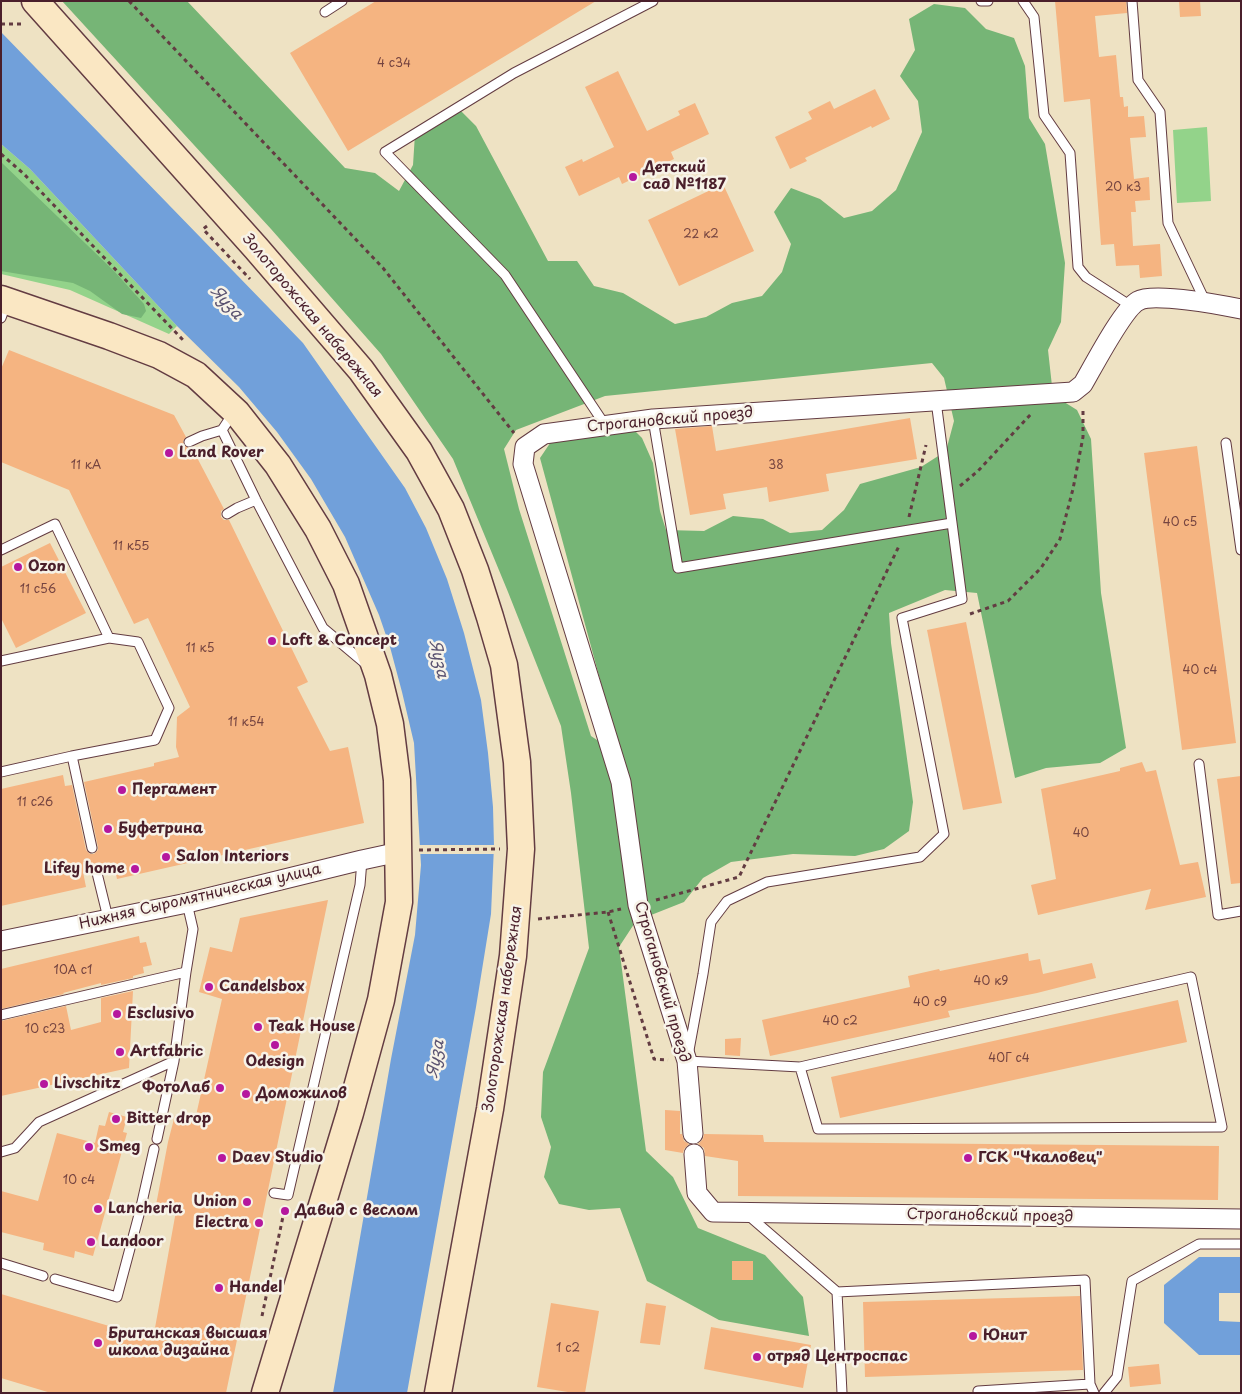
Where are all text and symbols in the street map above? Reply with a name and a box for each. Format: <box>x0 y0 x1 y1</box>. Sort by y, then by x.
house number: 4 с34 <box>377 57 411 71</box>
place label: Детский сад №1187 <box>643 159 726 194</box>
marker: Детский сад №1187 <box>627 171 639 183</box>
house number: 20 к3 <box>1105 181 1141 195</box>
house number: 22 к2 <box>683 228 719 242</box>
street label: Золоторожская набережная <box>238 230 386 402</box>
water label: Яуза <box>206 282 246 324</box>
street label: Строгановский проезд <box>586 404 754 436</box>
place label: Land Rover <box>179 444 264 462</box>
marker: Land Rover <box>163 447 175 459</box>
house number: 11 кА <box>71 459 101 473</box>
house number: 38 <box>768 459 784 473</box>
house number: 40 с5 <box>1163 516 1197 530</box>
house number: 11 к55 <box>113 540 149 554</box>
place label: Ozon <box>28 558 66 576</box>
marker: Ozon <box>12 561 24 573</box>
house number: 11 с56 <box>20 583 56 597</box>
place label: Loft & Concept <box>282 632 397 650</box>
marker: Loft & Concept <box>266 635 278 647</box>
water label: Яуза <box>424 638 452 680</box>
house number: 11 к5 <box>186 642 214 656</box>
house number: 40 с4 <box>1183 664 1217 678</box>
house number: 11 к54 <box>228 716 264 730</box>
place label: Пергамент <box>132 781 217 799</box>
marker: Пергамент <box>116 784 128 796</box>
house number: 11 с26 <box>17 796 53 810</box>
place label: Буфетрина <box>118 820 203 838</box>
marker: Буфетрина <box>102 823 114 835</box>
house number: 40 <box>1073 827 1089 841</box>
place label: Salon Interiors <box>176 848 289 866</box>
marker: Salon Interiors <box>160 851 172 863</box>
place label: Lifey home <box>44 860 125 878</box>
street label: Нижняя Сыромятническая улица <box>77 860 323 934</box>
marker: Lifey home <box>129 863 141 875</box>
street label: Строгановский проезд <box>630 899 694 1065</box>
street label: Золоторожская набережная <box>480 905 526 1113</box>
house number: 10А с1 <box>54 964 92 978</box>
house number: 40 к9 <box>974 975 1008 989</box>
place label: Candelsbox <box>219 978 305 996</box>
marker: Candelsbox <box>203 981 215 993</box>
house number: 40 с9 <box>913 996 947 1010</box>
place label: Esclusivo <box>127 1005 194 1023</box>
marker: Esclusivo <box>111 1008 123 1020</box>
house number: 40 с2 <box>822 1015 858 1029</box>
place label: Teak House <box>268 1018 355 1036</box>
marker: Teak House <box>252 1021 264 1033</box>
house number: 10 с23 <box>25 1023 65 1037</box>
water label: Яуза <box>423 1038 449 1080</box>
marker: Odesign <box>269 1039 281 1051</box>
place label: Artfabric <box>130 1043 203 1061</box>
marker: Artfabric <box>114 1046 126 1058</box>
house number: 40Г с4 <box>988 1052 1030 1066</box>
place label: Odesign <box>246 1053 304 1071</box>
place label: Livschitz <box>54 1075 121 1093</box>
marker: Livschitz <box>38 1078 50 1090</box>
place label: ФотоЛаб <box>142 1079 210 1097</box>
marker: ФотоЛаб <box>214 1082 226 1094</box>
place label: Доможилов <box>256 1085 347 1103</box>
marker: Доможилов <box>240 1088 252 1100</box>
place label: Bitter drop <box>126 1110 211 1128</box>
marker: Bitter drop <box>110 1113 122 1125</box>
place label: Smeg <box>99 1138 140 1156</box>
marker: Smeg <box>83 1141 95 1153</box>
place label: Daev Studio <box>232 1149 323 1167</box>
place label: ГСК "Чкаловец" <box>978 1149 1103 1167</box>
marker: Daev Studio <box>216 1152 228 1164</box>
marker: ГСК "Чкаловец" <box>962 1152 974 1164</box>
house number: 10 с4 <box>63 1174 95 1188</box>
place label: Union <box>193 1193 237 1211</box>
marker: Union <box>241 1196 253 1208</box>
place label: Lancheria <box>108 1200 183 1218</box>
place label: Давид с веслом <box>295 1202 418 1220</box>
marker: Lancheria <box>92 1203 104 1215</box>
marker: Давид с веслом <box>279 1205 291 1217</box>
street label: Строгановский проезд <box>906 1206 1074 1226</box>
place label: Electra <box>195 1214 249 1232</box>
marker: Electra <box>253 1217 265 1229</box>
place label: Landoor <box>101 1233 164 1251</box>
marker: Landoor <box>85 1236 97 1248</box>
place label: Handel <box>229 1279 282 1297</box>
marker: Handel <box>213 1282 225 1294</box>
place label: Британская высшая школа дизайна <box>108 1325 268 1360</box>
place label: Юнит <box>983 1327 1027 1345</box>
marker: Юнит <box>967 1330 979 1342</box>
marker: Британская высшая школа дизайна <box>92 1337 104 1349</box>
house number: 1 с2 <box>556 1342 580 1356</box>
place label: отряд Центроспас <box>767 1348 908 1366</box>
marker: отряд Центроспас <box>751 1351 763 1363</box>

